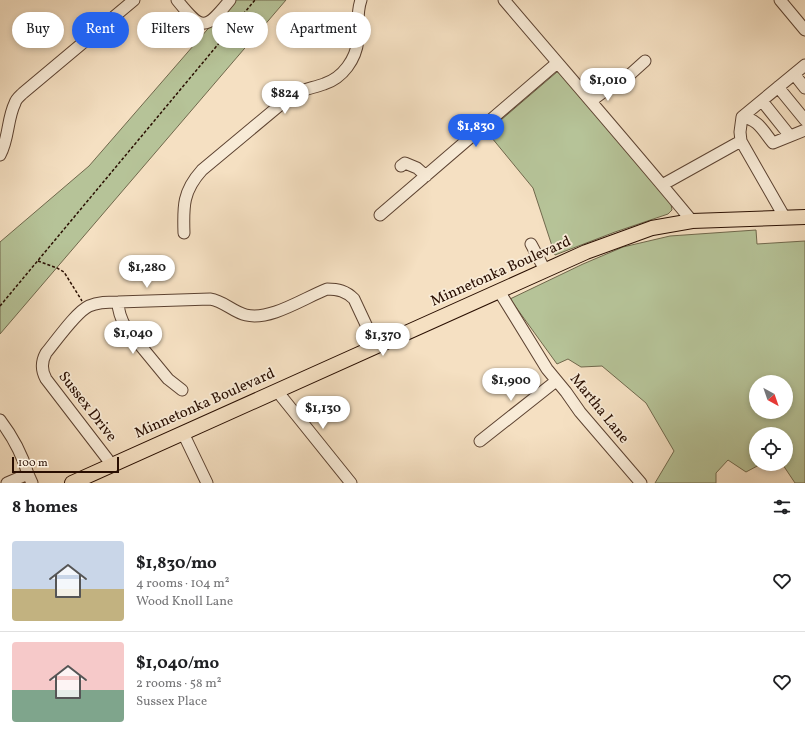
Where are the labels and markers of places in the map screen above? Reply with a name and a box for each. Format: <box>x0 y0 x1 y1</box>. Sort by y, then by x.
pin: $1,010 <box>575 68 641 102</box>
pin: $824 <box>261 81 309 115</box>
pin: $1,830 <box>443 114 509 148</box>
pin: $1,280 <box>114 255 180 289</box>
pin: $1,040 <box>100 321 166 355</box>
pin: $1,370 <box>350 323 416 357</box>
pin: $1,900 <box>478 368 544 402</box>
pin: $1,130 <box>290 396 356 430</box>

